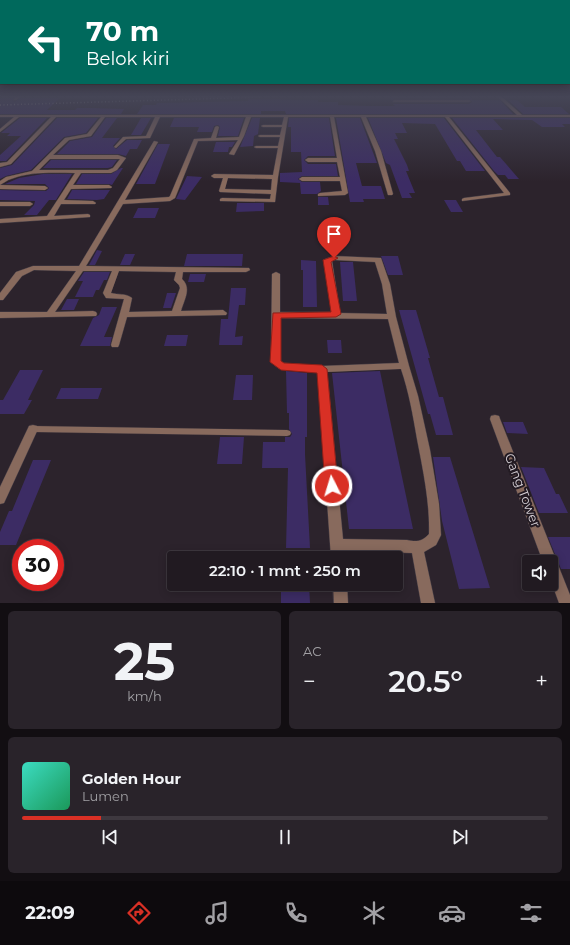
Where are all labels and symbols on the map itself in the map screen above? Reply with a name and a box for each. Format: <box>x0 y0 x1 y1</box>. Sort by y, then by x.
pin <box>317 217 351 258</box>
street label: Gang Tower <box>502 451 544 529</box>
position arrow <box>311 465 353 507</box>
speed limit sign: 30 <box>12 539 64 591</box>

